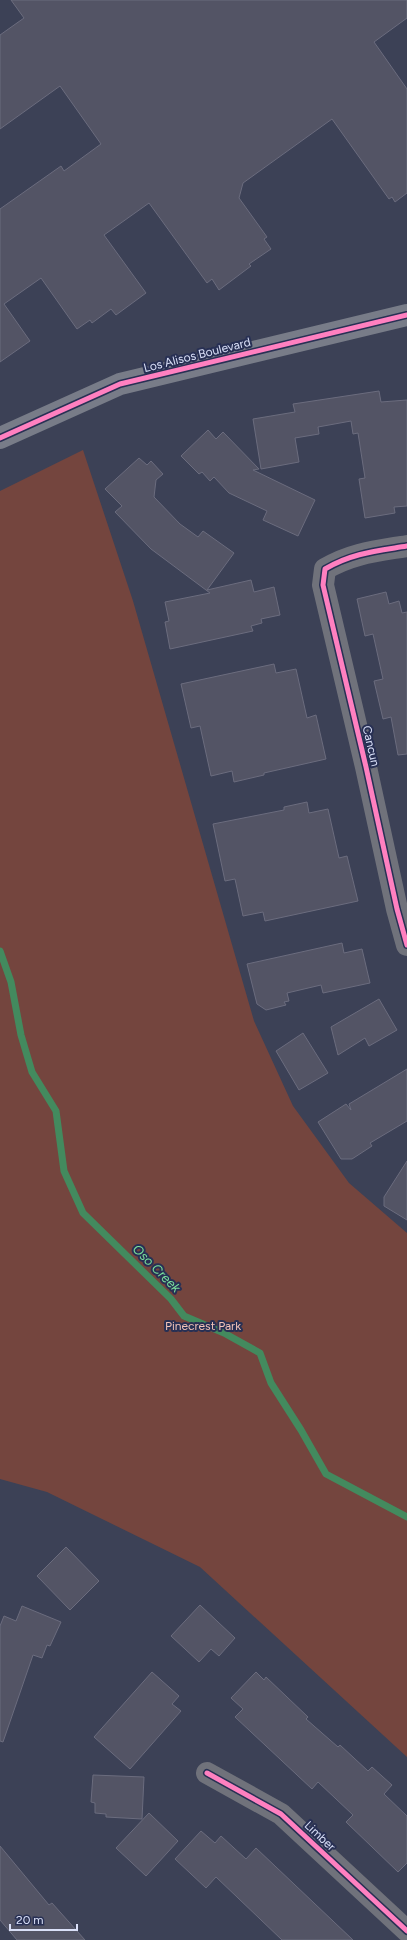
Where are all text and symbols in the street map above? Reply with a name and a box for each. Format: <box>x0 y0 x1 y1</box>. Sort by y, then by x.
street label: Los Alisos Boulevard <box>142 335 252 375</box>
street label: Cancun <box>360 724 383 768</box>
water label: Oso Creek <box>130 1241 184 1296</box>
park label: Pinecrest Park <box>165 1319 241 1333</box>
street label: Limber <box>302 1818 338 1854</box>
scale bar <box>10 1906 77 1932</box>
text: 20 m <box>16 1913 44 1927</box>

